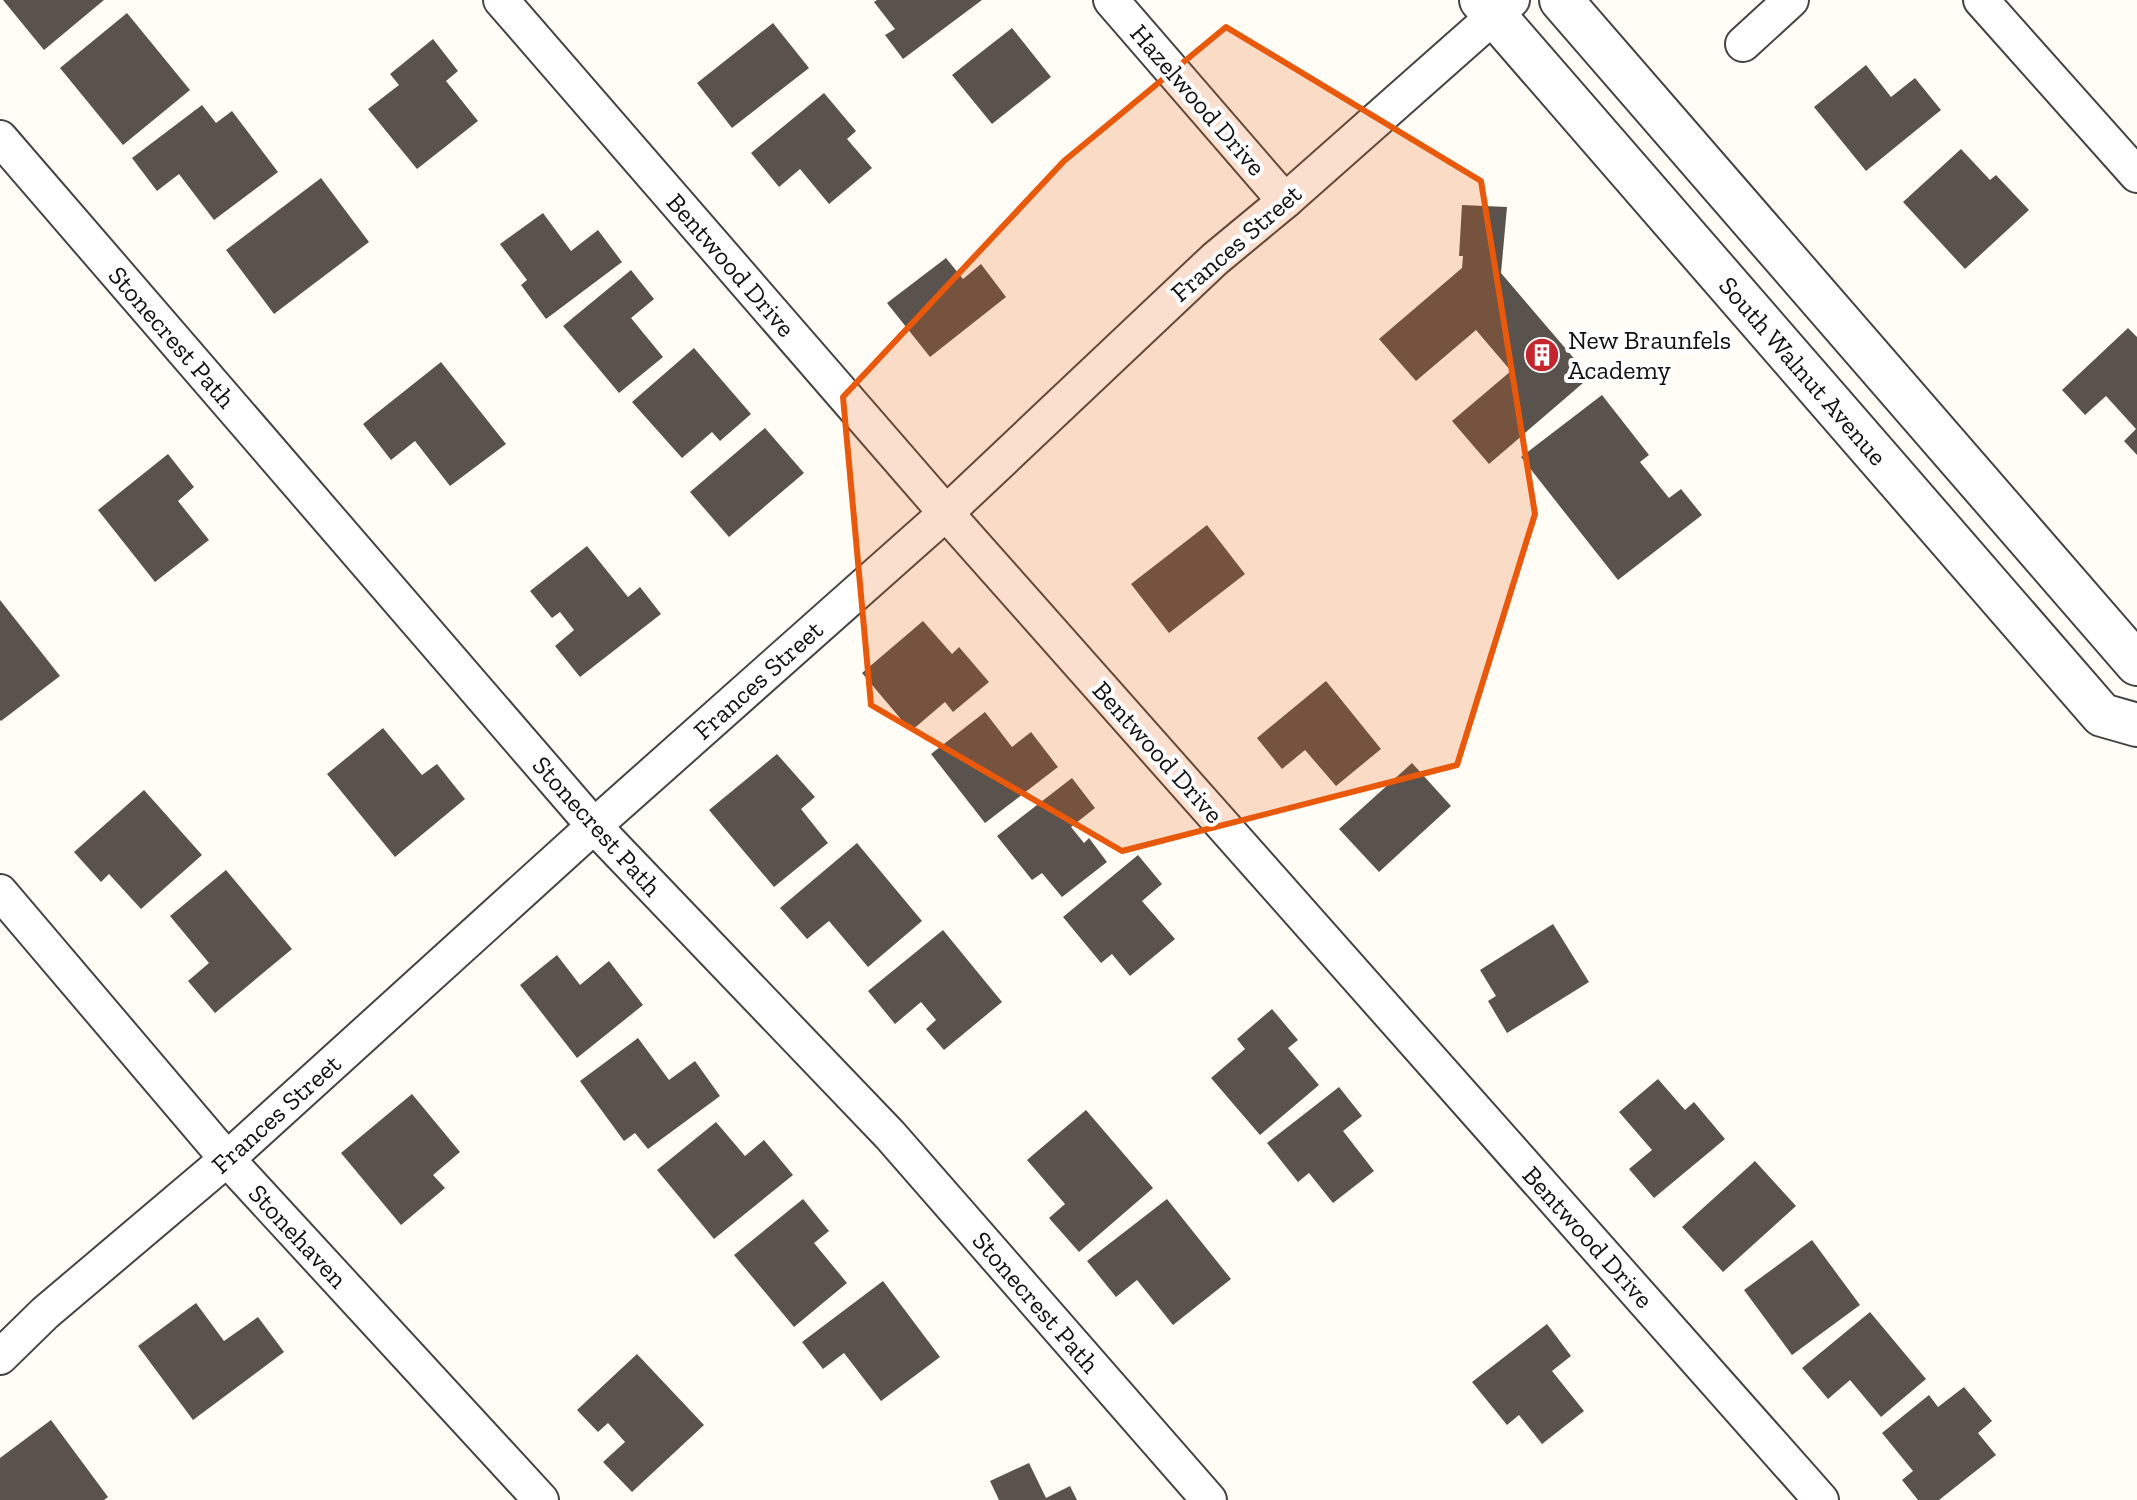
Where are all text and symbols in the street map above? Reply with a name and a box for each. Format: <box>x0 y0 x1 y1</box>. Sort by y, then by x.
street label: Hazelwood Drive <box>1123 18 1273 182</box>
street label: Frances Street <box>1164 177 1308 309</box>
street label: Bentwood Drive <box>660 187 802 343</box>
street label: Stonecrest Path <box>102 259 243 415</box>
street label: South Walnut Avenue <box>1712 270 1894 472</box>
place label: New Braunfels Academy <box>1568 324 1731 386</box>
building icon: New Braunfels Academy <box>1523 336 1561 374</box>
street label: Frances Street <box>687 613 830 746</box>
street label: Bentwood Drive <box>1086 674 1230 830</box>
street label: Stonecrest Path <box>526 749 669 903</box>
street label: Frances Street <box>205 1047 348 1180</box>
street label: Bentwood Drive <box>1516 1159 1660 1315</box>
street label: Stonehaven <box>242 1177 354 1295</box>
street label: Stonecrest Path <box>966 1224 1107 1380</box>

